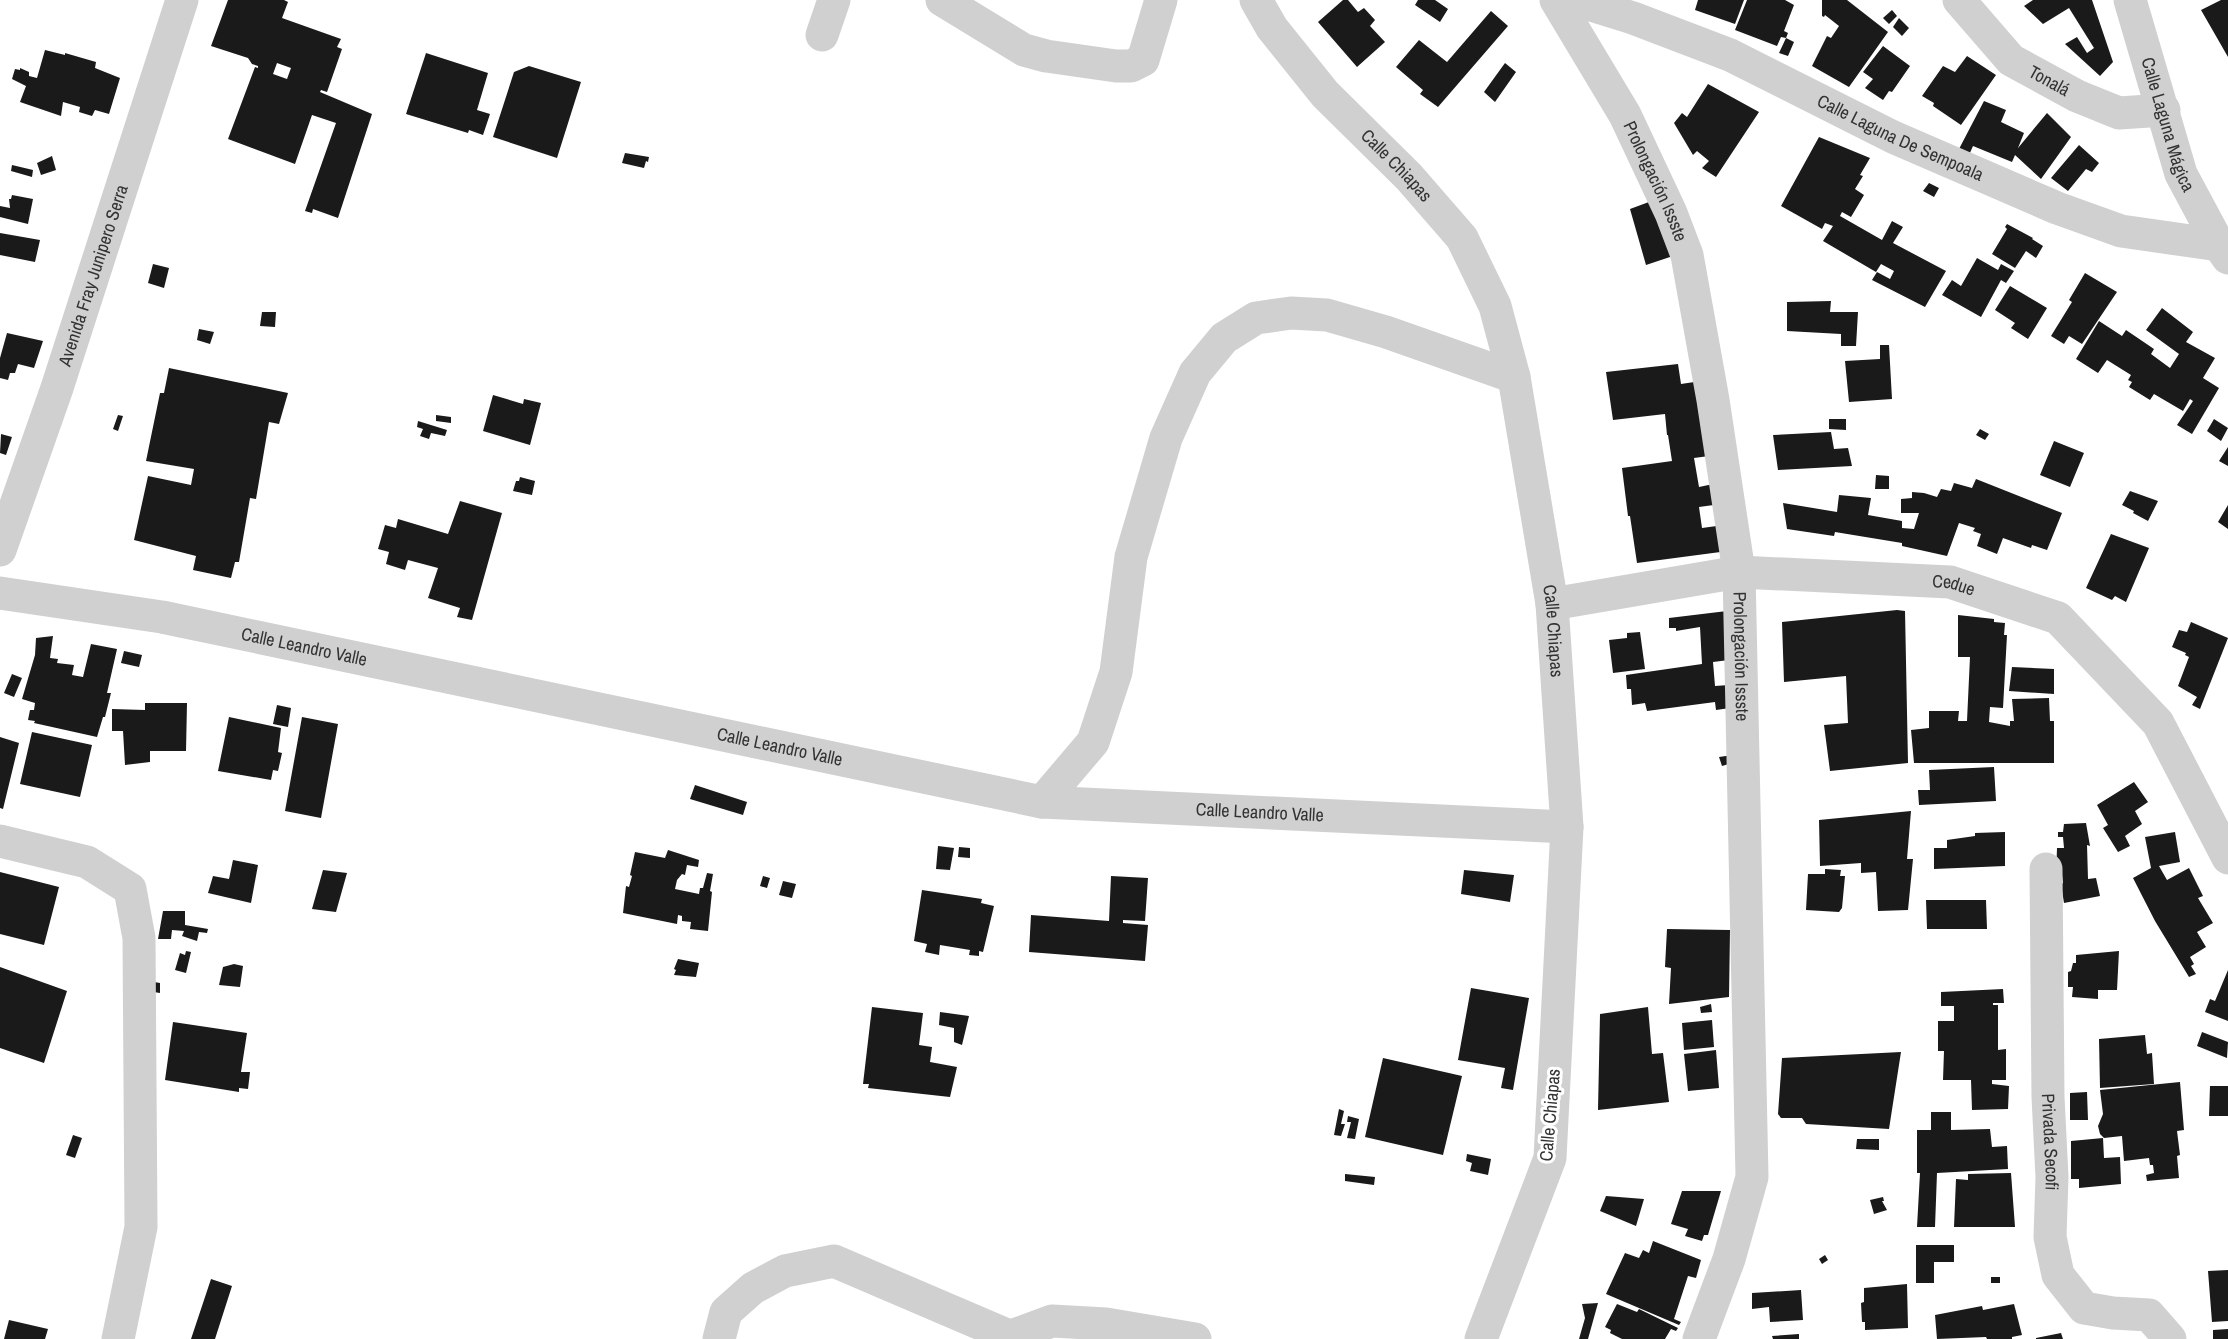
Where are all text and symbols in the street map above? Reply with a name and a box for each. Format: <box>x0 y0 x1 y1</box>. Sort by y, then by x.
street label: Calle Laguna Mágica <box>2135 54 2201 196</box>
street label: Tonalá <box>2024 59 2075 102</box>
street label: Calle Laguna De Sempoala <box>1813 88 1987 187</box>
street label: Prolongación Issste <box>1618 117 1694 245</box>
street label: Calle Chiapas <box>1355 123 1438 207</box>
street label: Avenida Fray Junipero Serra <box>52 181 134 370</box>
street label: Cedue <box>1932 568 1979 602</box>
street label: Calle Chiapas <box>1537 583 1570 678</box>
street label: Prolongación Issste <box>1727 591 1755 722</box>
street label: Calle Leandro Valle <box>239 621 369 672</box>
street label: Calle Leandro Valle <box>715 721 845 772</box>
street label: Calle Leandro Valle <box>1195 796 1324 827</box>
street label: Calle Chiapas <box>1533 1068 1566 1162</box>
street label: Privada Secofi <box>2036 1093 2065 1191</box>

